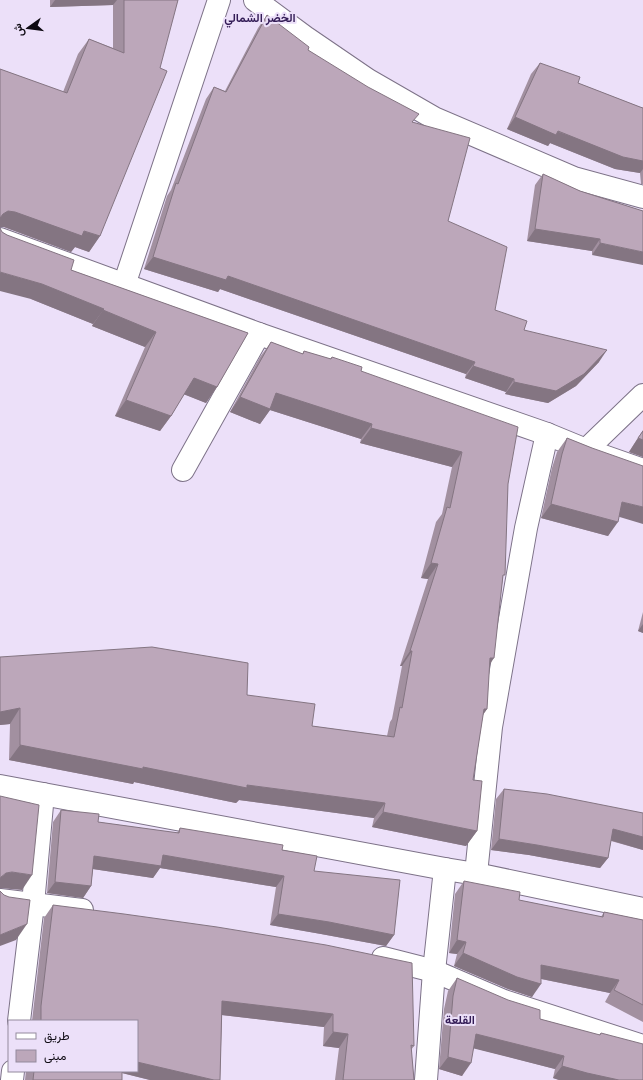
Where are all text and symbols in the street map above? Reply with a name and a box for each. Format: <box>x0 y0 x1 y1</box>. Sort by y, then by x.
north arrow <box>8 8 48 48</box>
district label: الخضر الشمالي <box>224 10 296 28</box>
text: ش <box>10 22 27 39</box>
district label: القلعة <box>445 1012 475 1027</box>
legend <box>8 1020 138 1072</box>
text: طريق <box>44 1028 70 1044</box>
text: مبنى <box>44 1048 66 1064</box>

